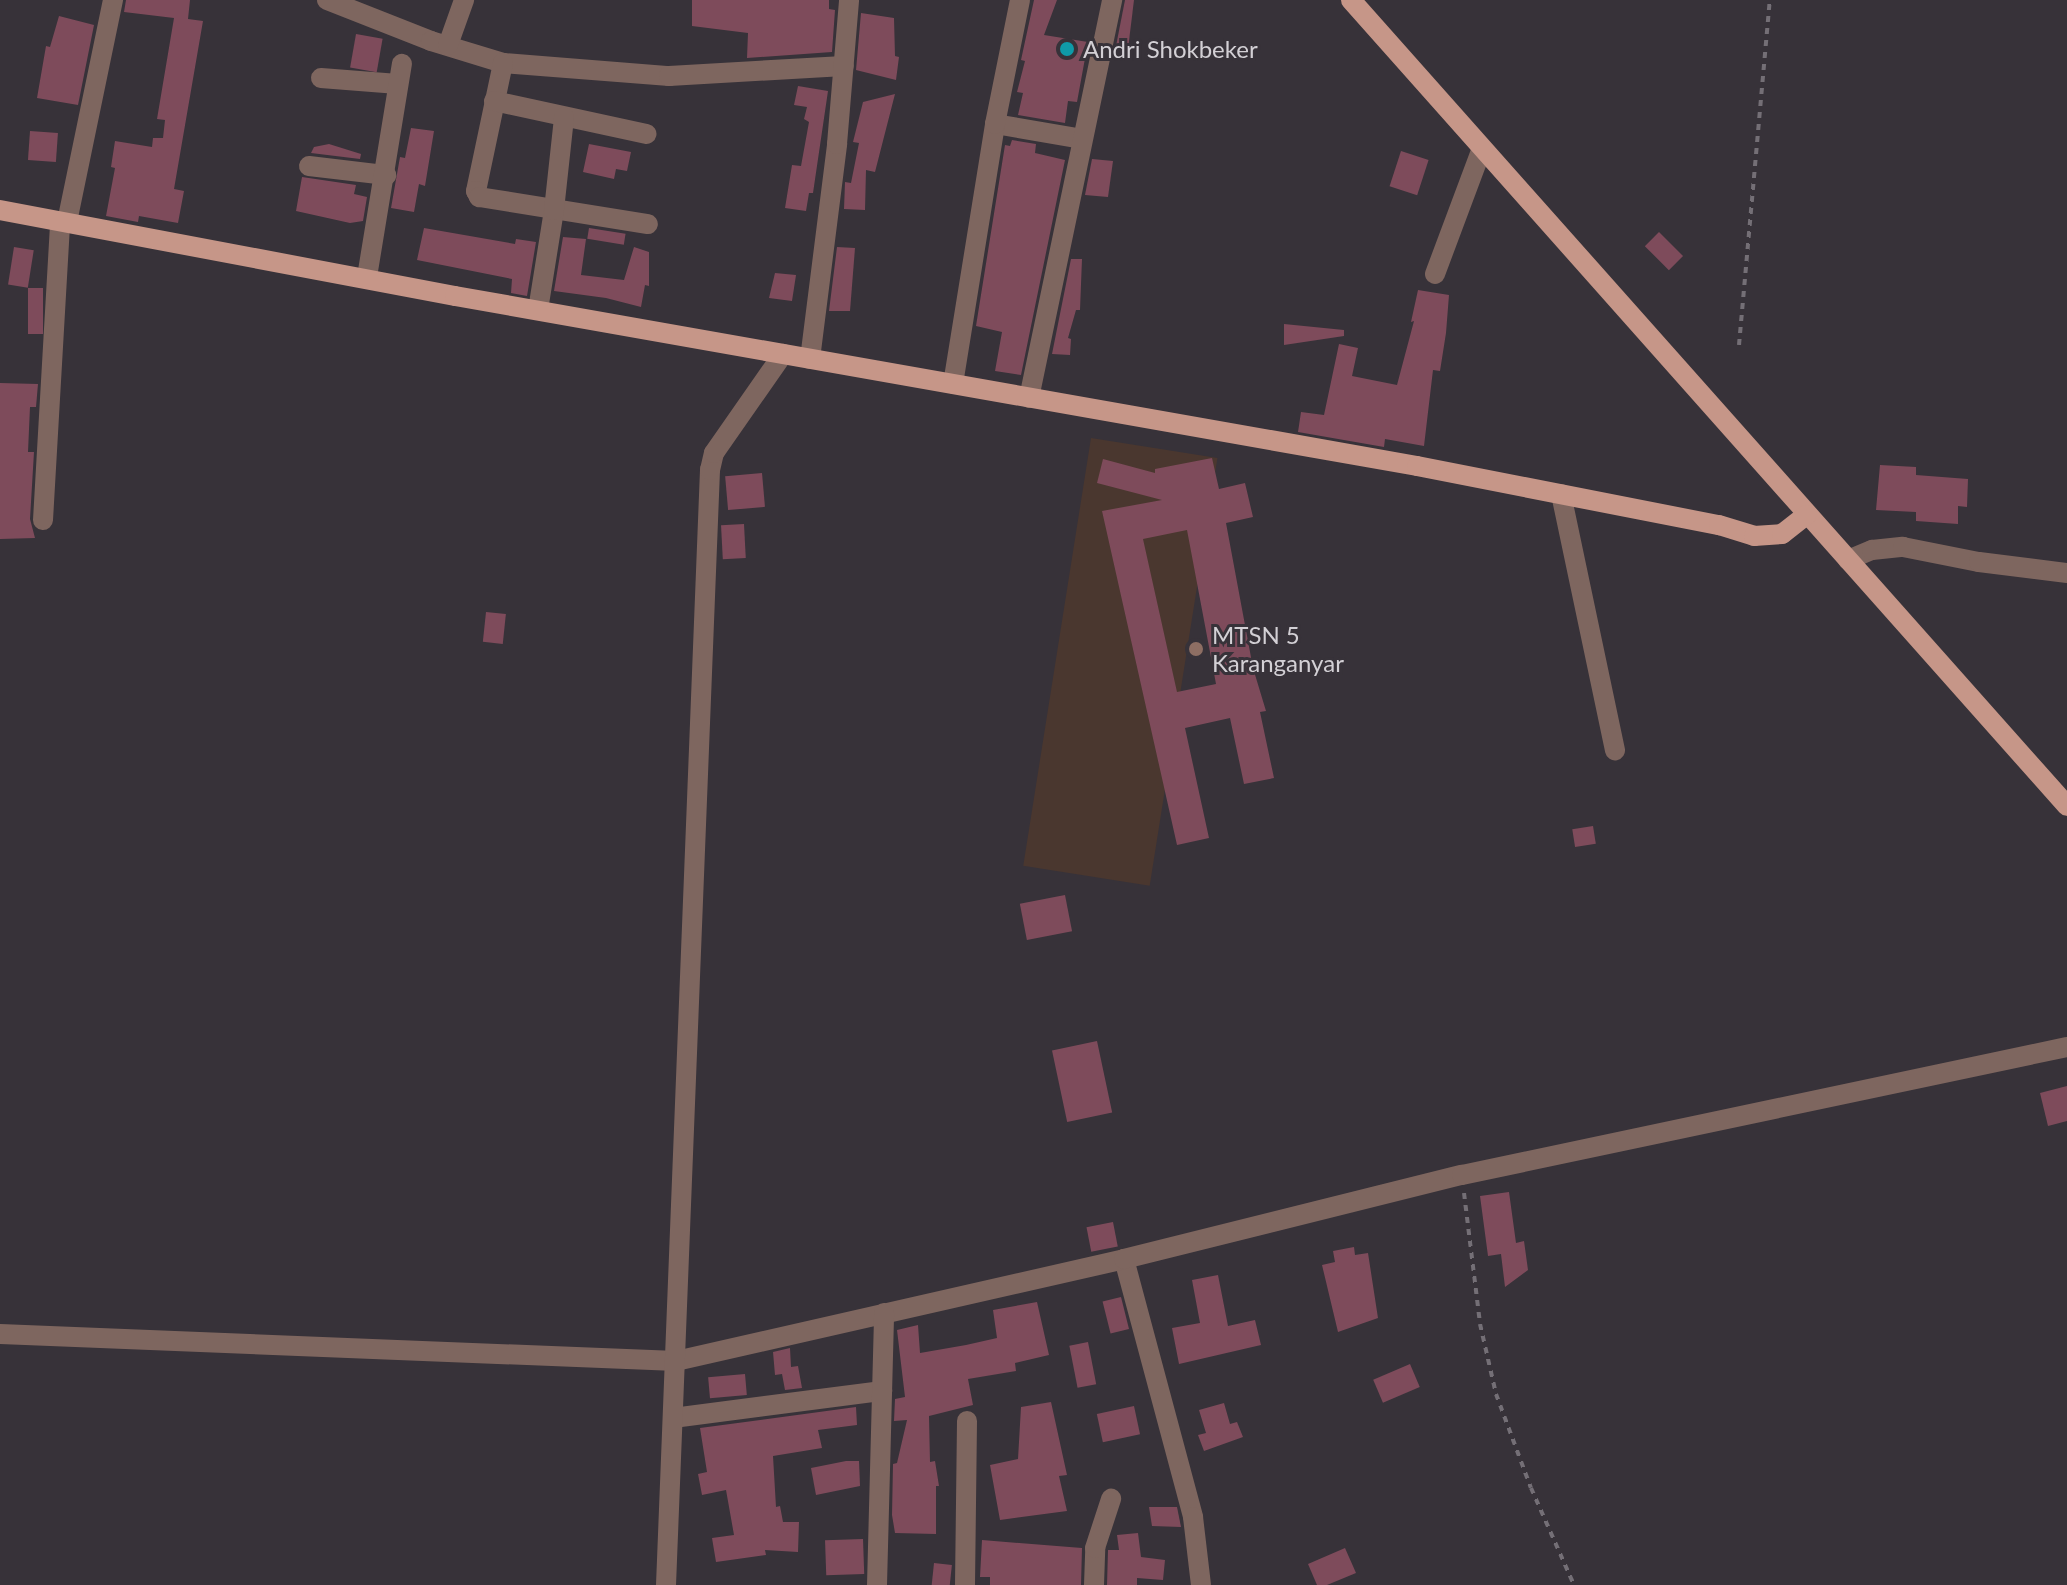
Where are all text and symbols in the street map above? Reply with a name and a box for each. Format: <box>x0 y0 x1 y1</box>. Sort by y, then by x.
place label: Andri Shokbeker <box>1083 35 1258 63</box>
marker: Andri Shokbeker <box>1058 40 1076 58</box>
place label: MTSN 5 Karanganyar <box>1212 621 1344 677</box>
marker: MTSN 5 Karanganyar <box>1187 640 1205 658</box>

